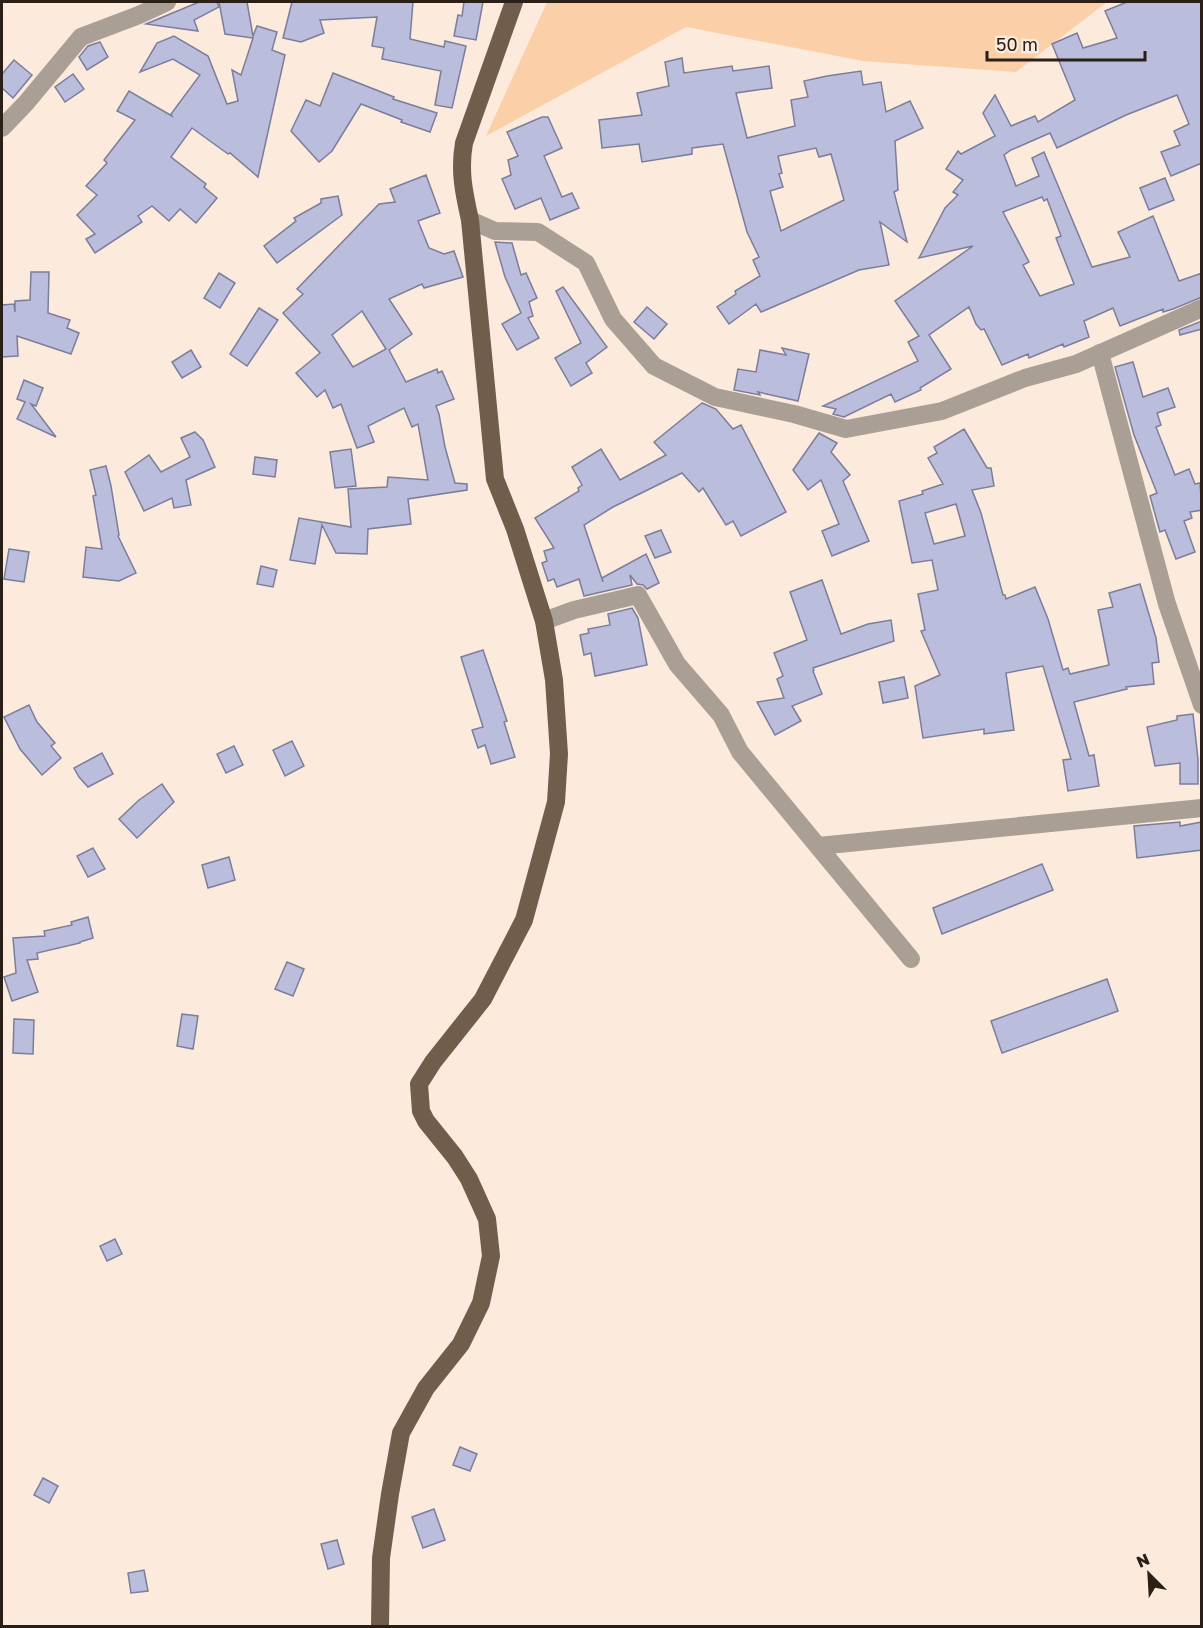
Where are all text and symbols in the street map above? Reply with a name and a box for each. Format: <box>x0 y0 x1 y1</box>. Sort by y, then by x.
scale bar <box>987 24 1144 62</box>
text: 50 m <box>996 33 1038 55</box>
north arrow <box>1119 1544 1179 1604</box>
text: N <box>1133 1549 1153 1572</box>

